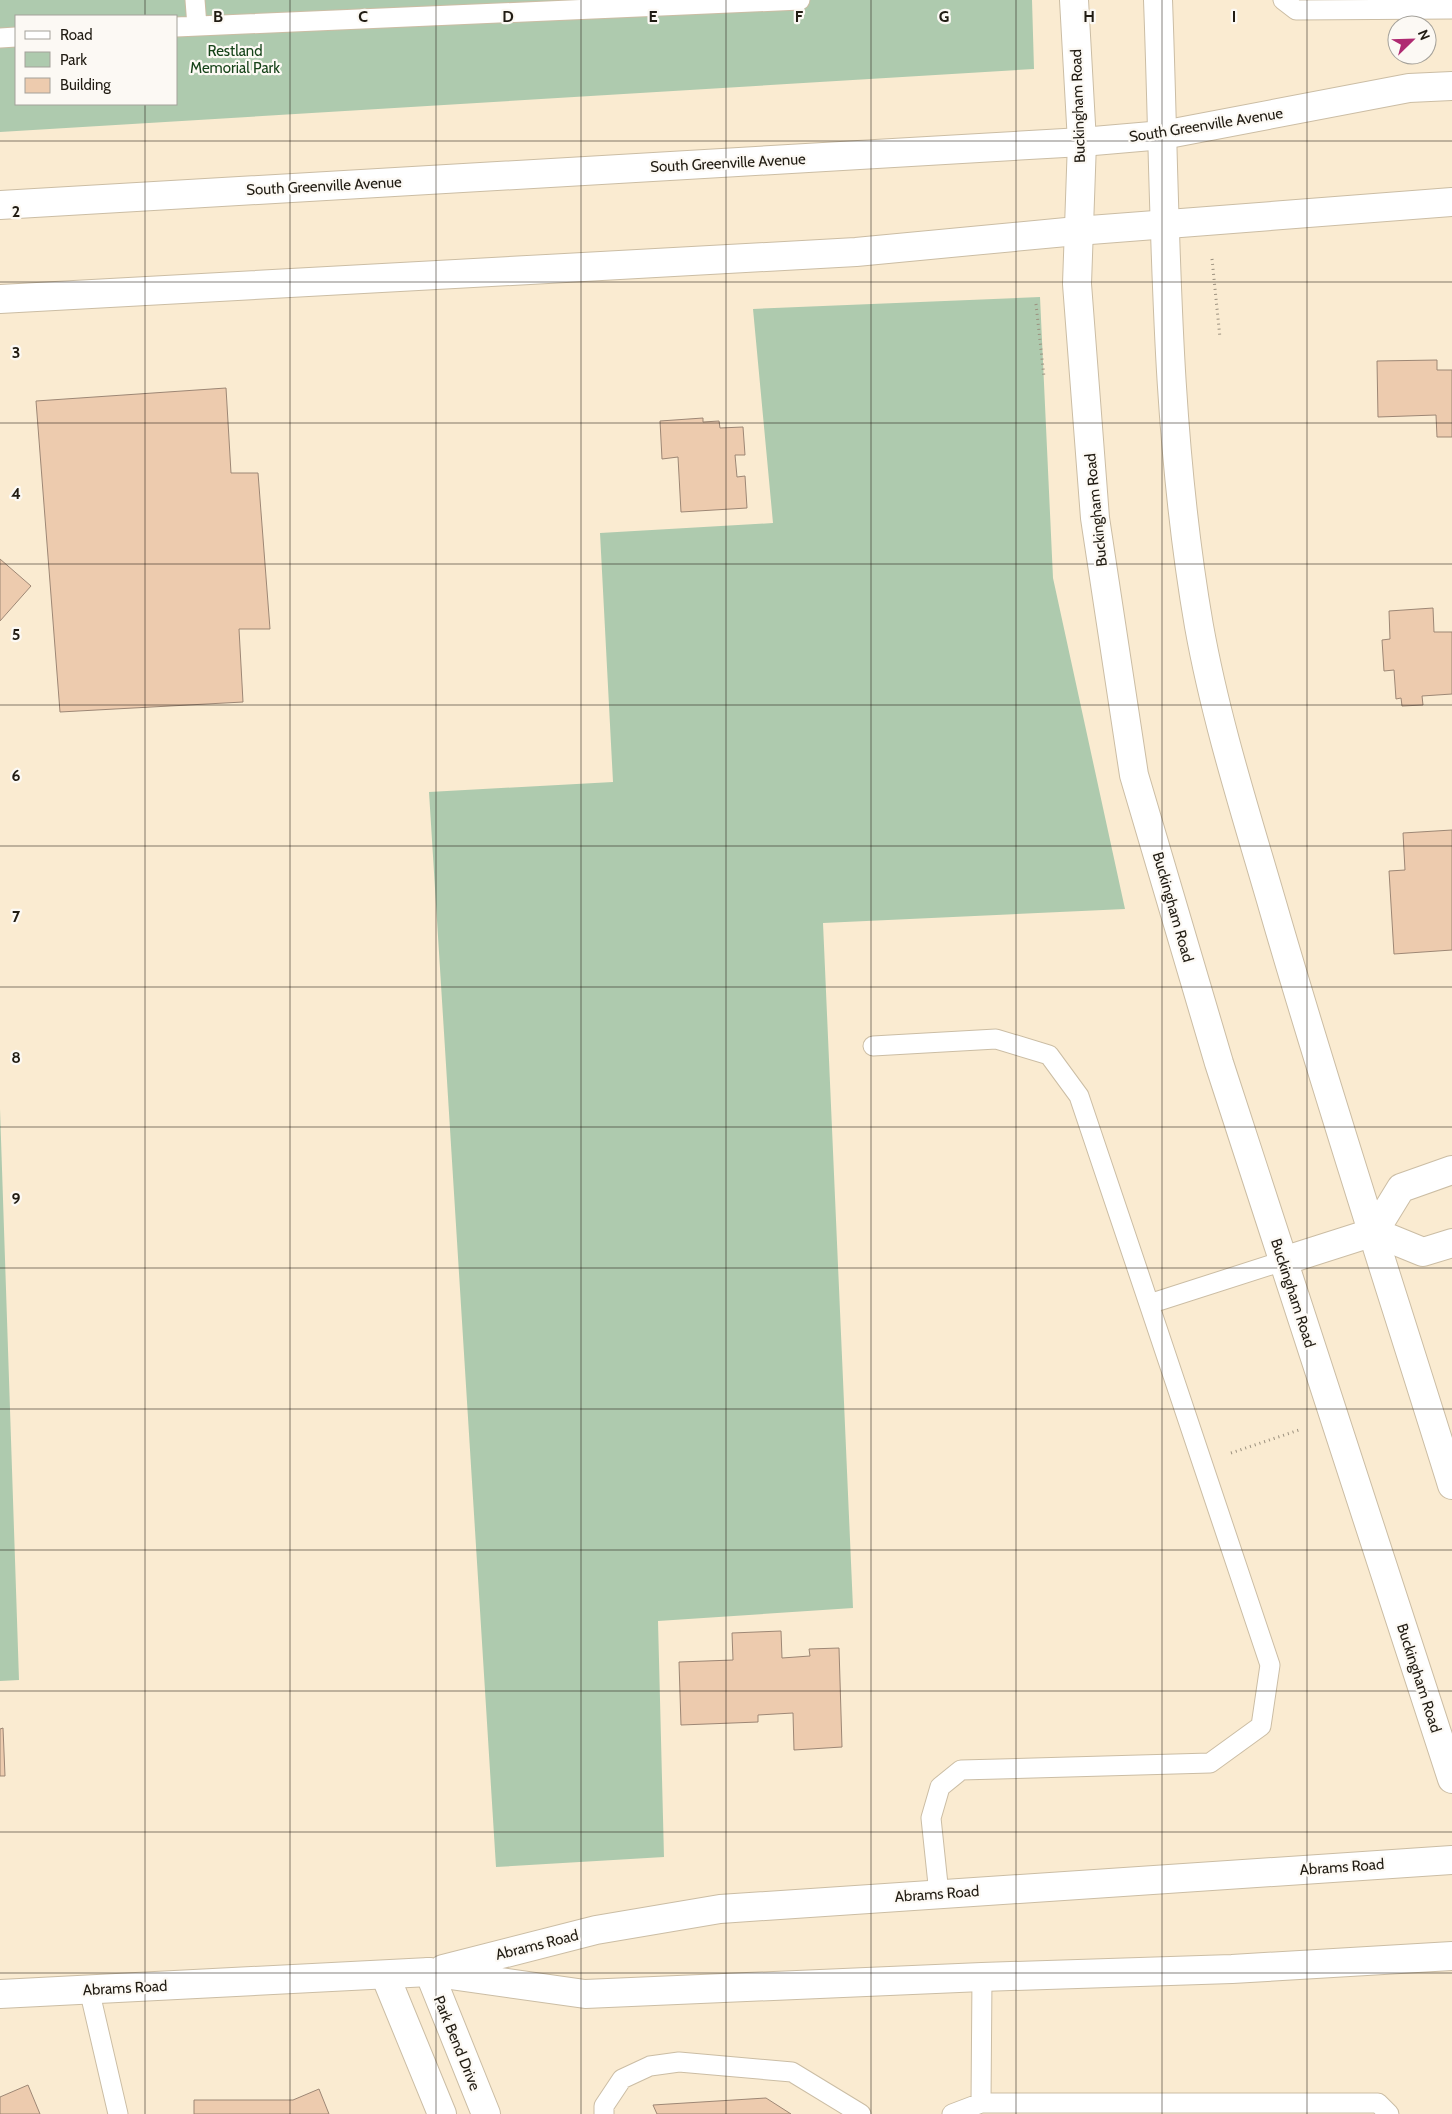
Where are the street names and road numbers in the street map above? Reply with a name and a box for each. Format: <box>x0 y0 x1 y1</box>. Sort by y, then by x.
street label: Buckingham Road <box>1067 49 1089 163</box>
street label: South Greenville Avenue <box>1128 104 1285 146</box>
street label: South Greenville Avenue <box>650 150 807 176</box>
street label: South Greenville Avenue <box>246 173 403 199</box>
street label: Buckingham Road <box>1081 453 1111 567</box>
street label: Buckingham Road <box>1149 850 1197 964</box>
street label: Buckingham Road <box>1267 1236 1319 1350</box>
street label: Buckingham Road <box>1393 1621 1445 1735</box>
street label: Abrams Road <box>1299 1855 1385 1879</box>
street label: Abrams Road <box>894 1882 980 1906</box>
street label: Abrams Road <box>494 1926 580 1964</box>
street label: Abrams Road <box>82 1977 168 1999</box>
street label: Park Bend Drive <box>430 1993 484 2093</box>

